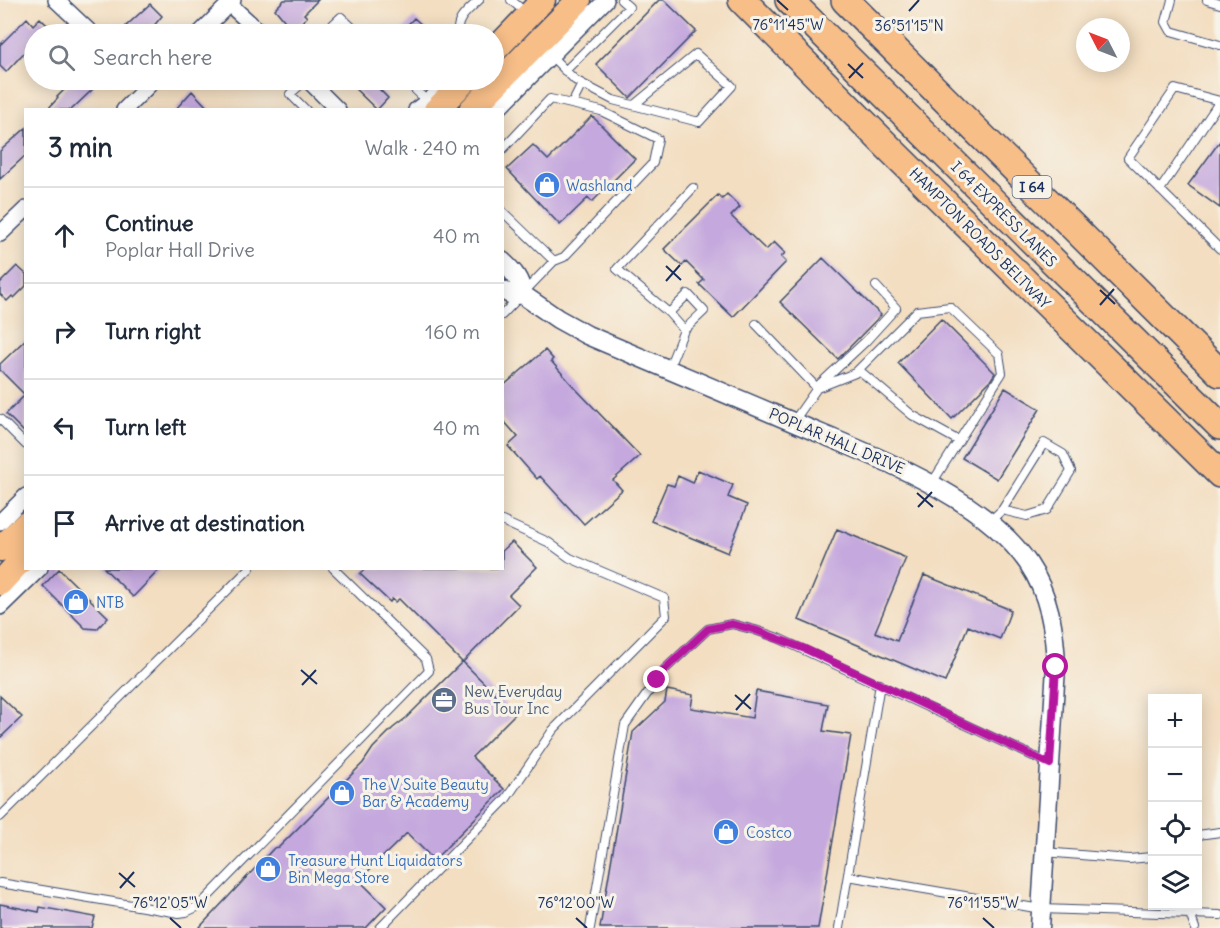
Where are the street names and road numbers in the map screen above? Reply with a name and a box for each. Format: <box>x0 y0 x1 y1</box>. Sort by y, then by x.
street label: I 64 EXPRESS LANES <box>947 157 1061 271</box>
street label: HAMPTON ROADS BELTWAY <box>906 164 1055 313</box>
road number: I 64 <box>1012 176 1052 198</box>
street label: POPLAR HALL DRIVE <box>766 404 908 478</box>

